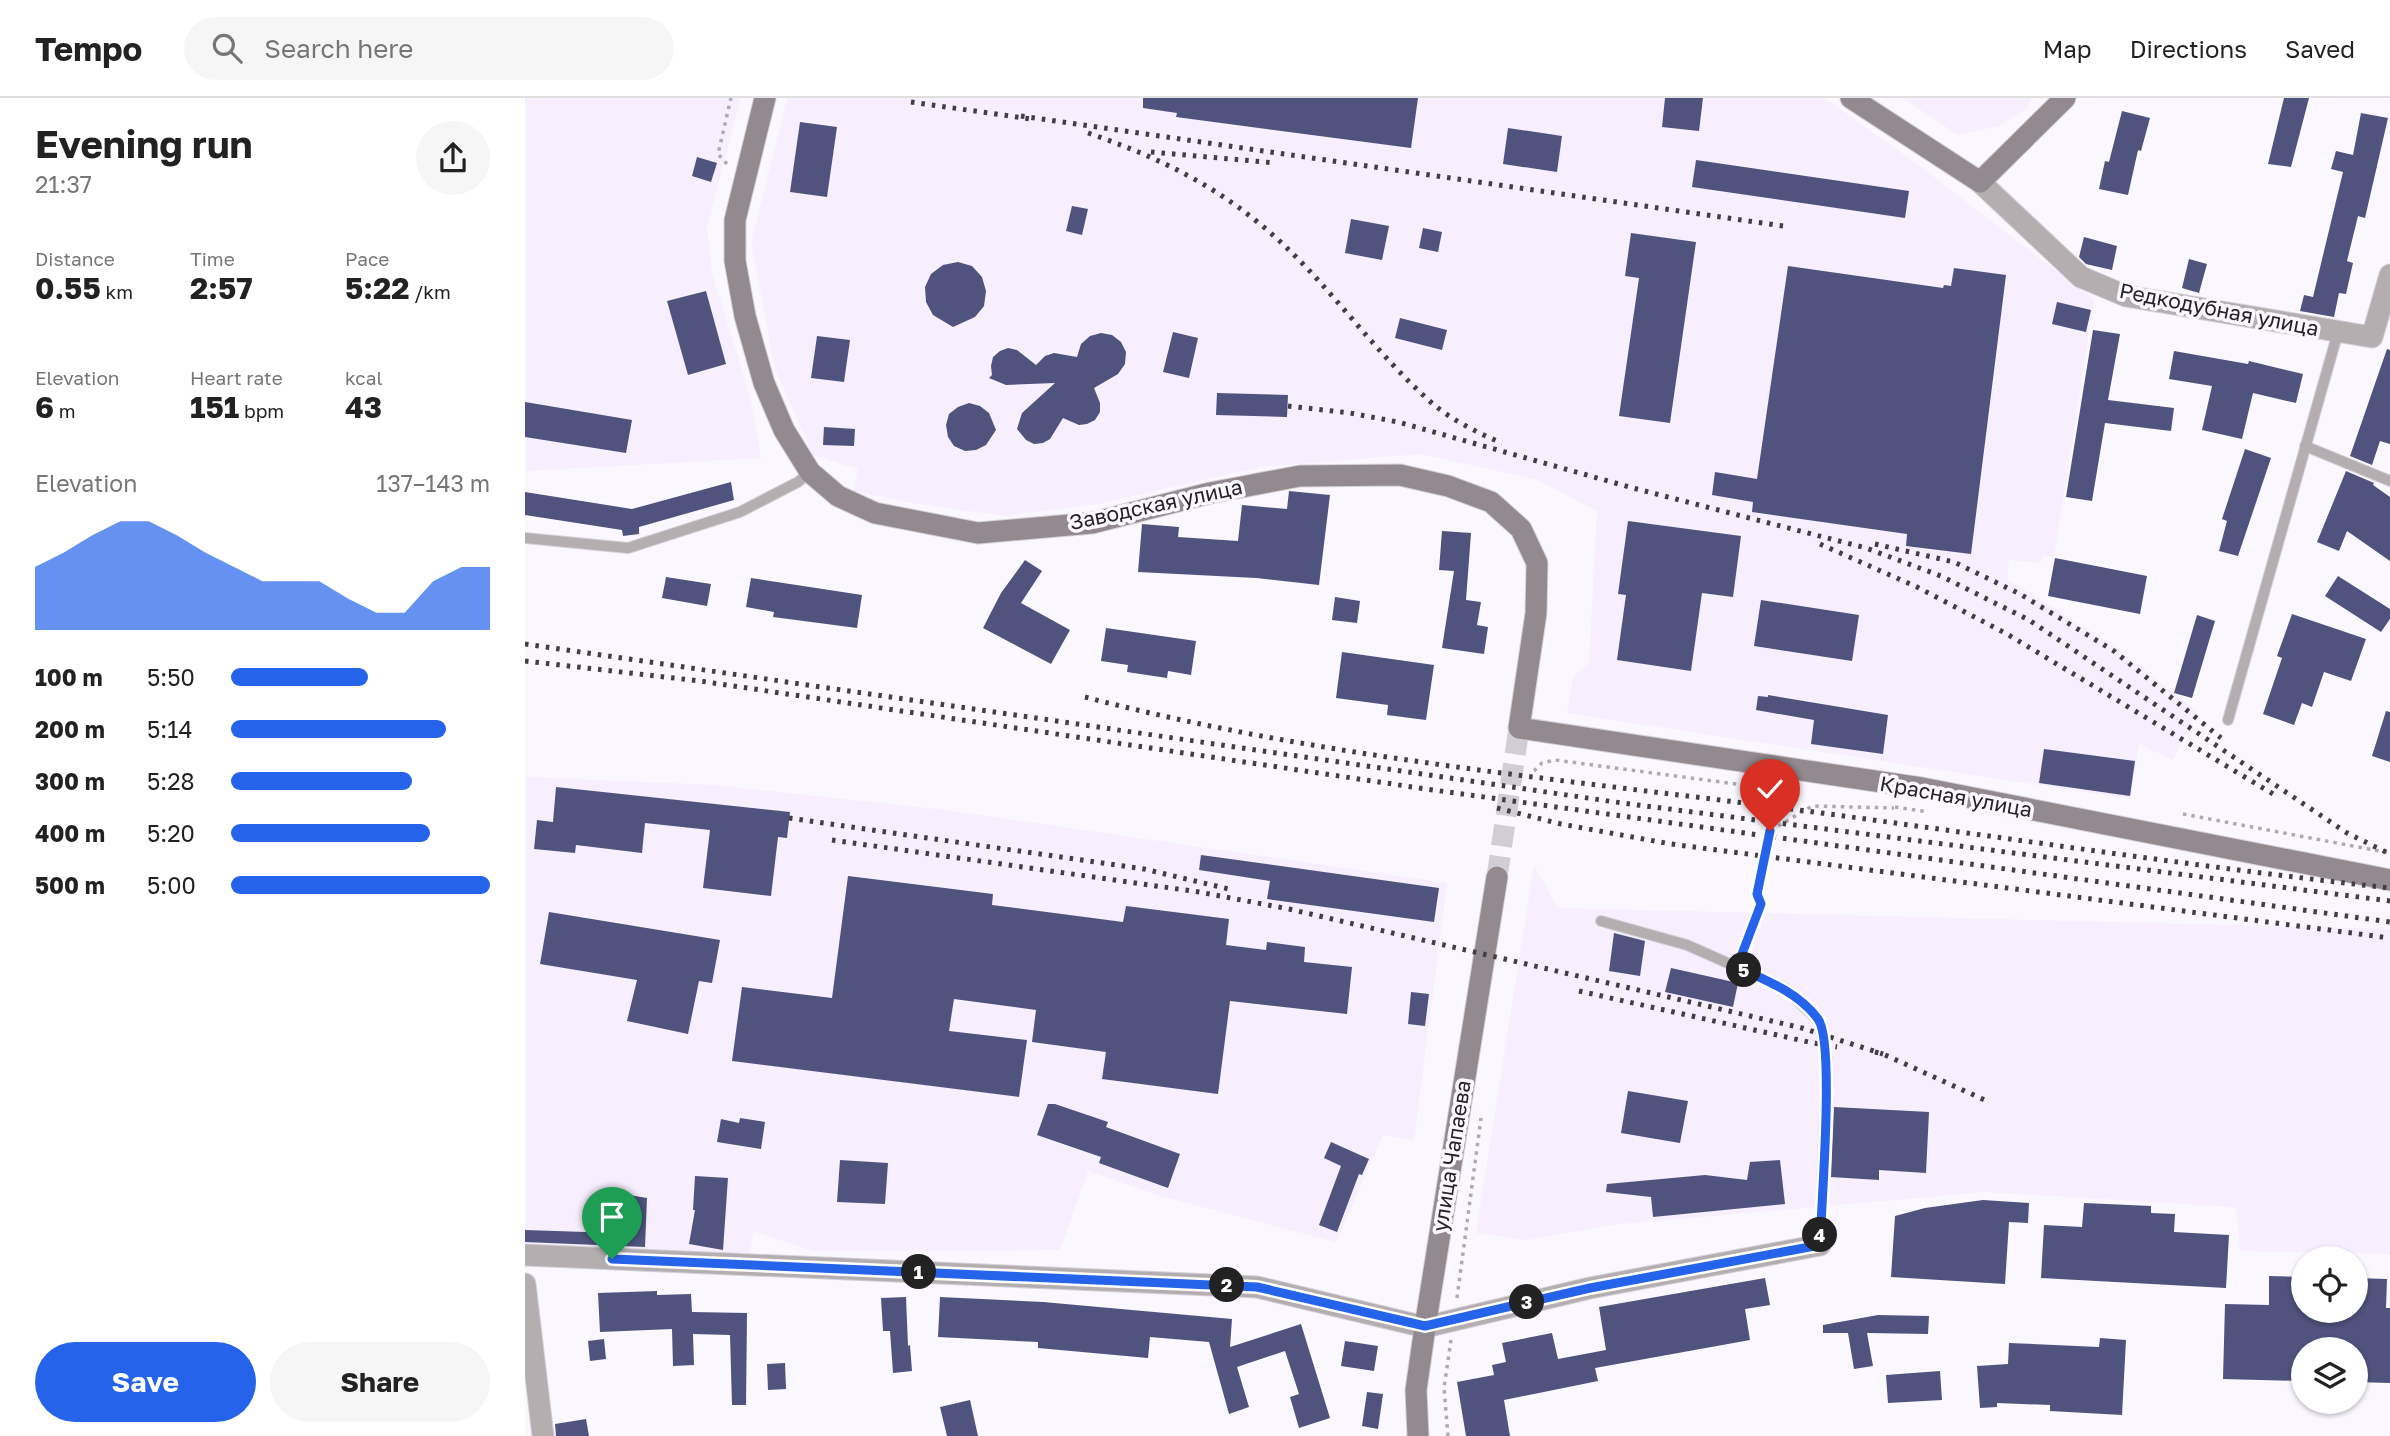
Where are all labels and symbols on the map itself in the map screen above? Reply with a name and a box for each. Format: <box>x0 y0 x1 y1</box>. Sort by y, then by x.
street label: Редкодубная улица <box>2117 277 2321 341</box>
street label: Заводская улица <box>1067 473 1245 535</box>
pin <box>1740 759 1800 831</box>
street label: Красная улица <box>1878 770 2034 822</box>
pin: 5 <box>1727 952 1761 988</box>
street label: улица Чапаева <box>1426 1078 1476 1233</box>
pin <box>582 1187 642 1259</box>
pin: 4 <box>1803 1218 1837 1252</box>
pin: 1 <box>901 1254 937 1290</box>
pin: 2 <box>1209 1268 1245 1302</box>
pin: 3 <box>1509 1284 1545 1320</box>

